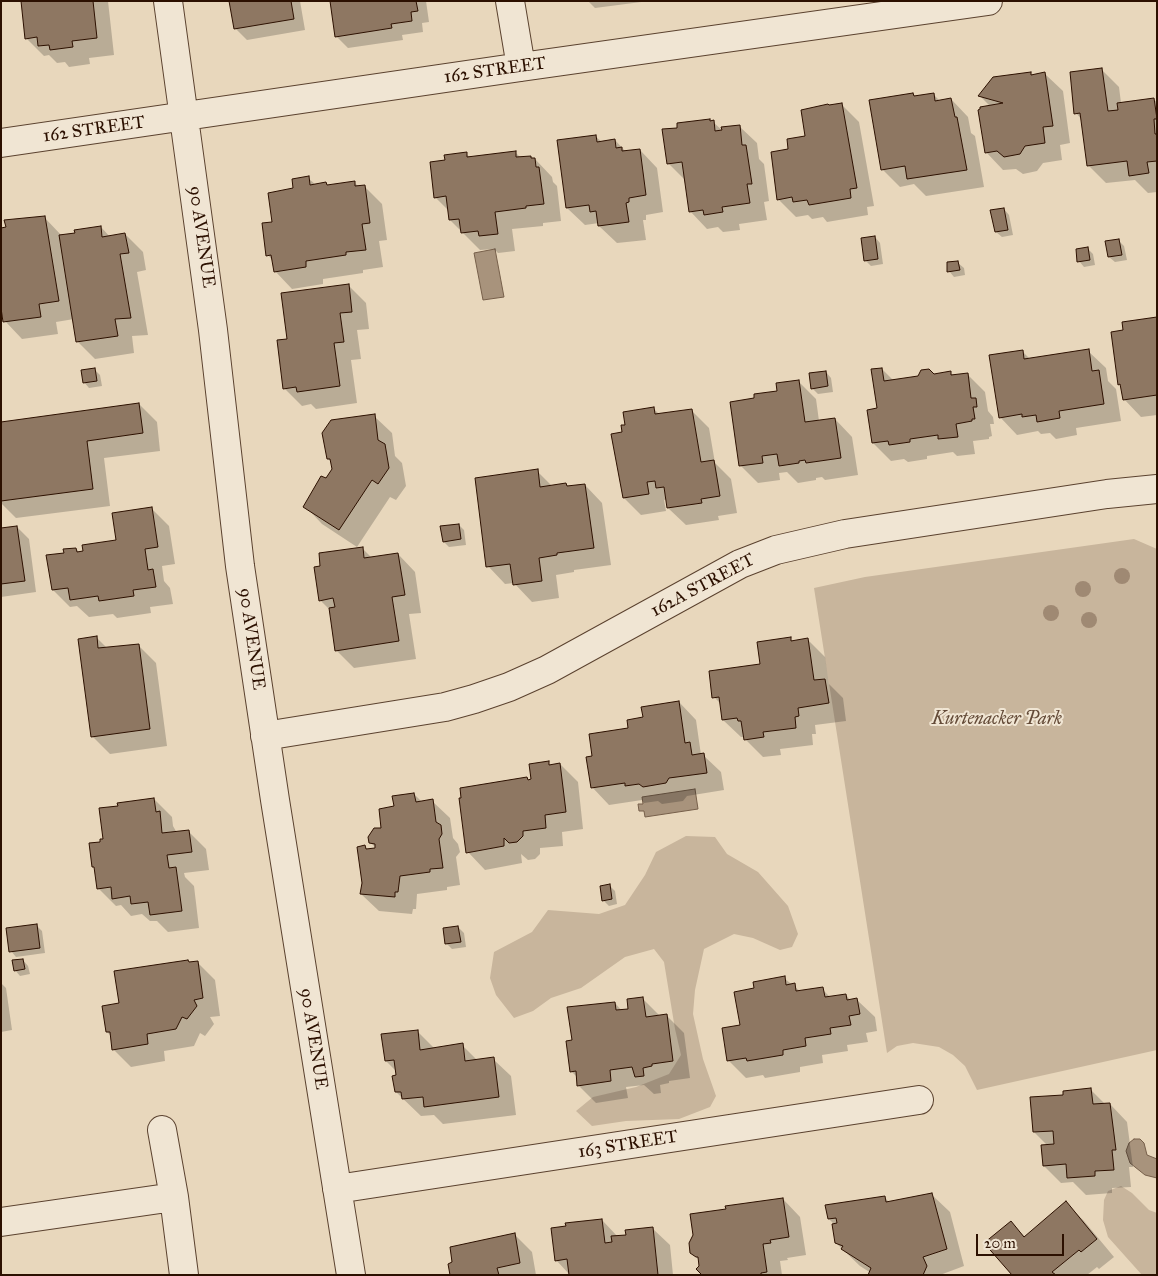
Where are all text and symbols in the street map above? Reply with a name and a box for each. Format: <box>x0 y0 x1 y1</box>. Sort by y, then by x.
street label: 162 STREET <box>443 53 547 89</box>
street label: 162 STREET <box>42 112 146 148</box>
street label: 90 AVENUE <box>183 185 219 289</box>
street label: 162A STREET <box>647 550 759 622</box>
street label: 90 AVENUE <box>233 587 269 691</box>
park label: Kurtenacker Park <box>932 709 1062 731</box>
street label: 90 AVENUE <box>294 987 332 1091</box>
street label: 163 STREET <box>577 1126 679 1164</box>
scale bar <box>978 1224 1066 1256</box>
text: 20 m <box>984 1234 1016 1252</box>

